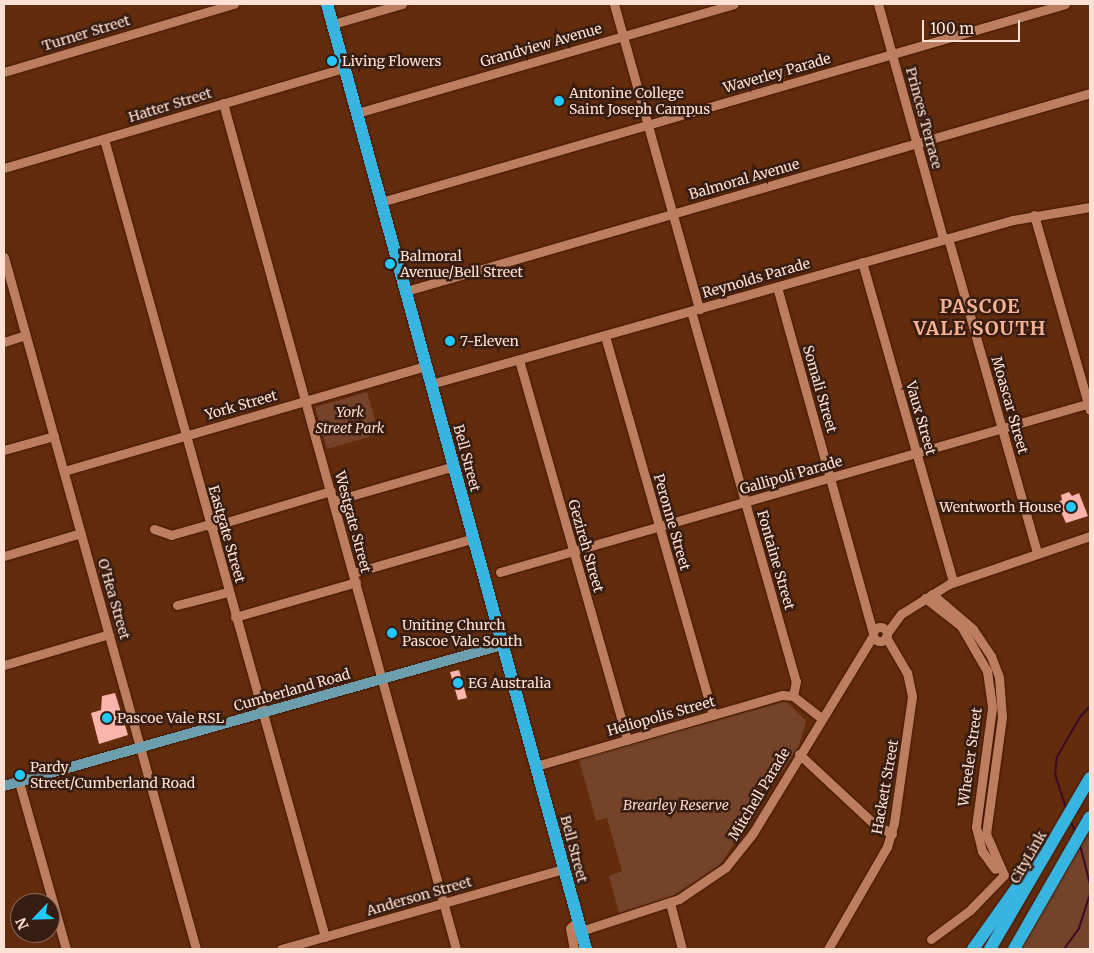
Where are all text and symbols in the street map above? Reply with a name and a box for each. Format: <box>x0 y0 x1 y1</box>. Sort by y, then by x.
scale bar <box>924 10 1022 42</box>
street label: Turner Street <box>40 12 132 54</box>
text: 100 m <box>930 19 974 38</box>
street label: Grandview Avenue <box>478 20 604 70</box>
street label: Waverley Parade <box>721 50 833 96</box>
place label: Living Flowers <box>342 53 441 69</box>
marker: Living Flowers <box>326 55 338 67</box>
street label: Princes Terrace <box>902 65 946 171</box>
street label: Hatter Street <box>126 84 214 126</box>
place label: Antonine College Saint Joseph Campus <box>569 85 710 118</box>
marker: Antonine College Saint Joseph Campus <box>553 95 565 107</box>
street label: Balmoral Avenue <box>687 155 801 203</box>
place label: Balmoral Avenue/Bell Street <box>400 248 523 280</box>
street label: Reynolds Parade <box>700 255 812 301</box>
marker: Balmoral Avenue/Bell Street <box>384 258 396 270</box>
district label: PASCOE VALE SOUTH <box>912 296 1048 340</box>
place label: 7-Eleven <box>460 333 519 349</box>
marker: 7-Eleven <box>444 335 456 347</box>
street label: Somali Street <box>799 343 841 435</box>
street label: Moascar Street <box>988 354 1032 456</box>
street label: Vaux Street <box>902 379 940 457</box>
street label: York Street <box>203 387 279 423</box>
park label: York Street Park <box>316 404 384 437</box>
street label: Bell Street <box>450 422 484 494</box>
street label: Gallipoli Parade <box>738 452 844 498</box>
street label: Westgate Street <box>331 469 375 575</box>
street label: Peronne Street <box>650 472 694 572</box>
street label: Eastgate Street <box>205 483 249 585</box>
street label: Gezireh Street <box>565 498 607 594</box>
place label: Wentworth House <box>939 499 1061 515</box>
marker: Wentworth House <box>1065 501 1077 513</box>
street label: Fontaine Street <box>754 508 798 612</box>
street label: O'Hea Street <box>94 557 134 641</box>
place label: Uniting Church Pascoe Vale South <box>402 617 522 650</box>
marker: Uniting Church Pascoe Vale South <box>386 627 398 639</box>
street label: Cumberland Road <box>232 665 352 715</box>
place label: EG Australia <box>468 675 551 691</box>
marker: EG Australia <box>452 677 464 689</box>
street label: Heliopolis Street <box>605 693 717 739</box>
street label: Wheeler Street <box>955 707 985 807</box>
place label: Pascoe Vale RSL <box>117 710 224 726</box>
marker: Pascoe Vale RSL <box>101 712 113 724</box>
street label: Hackett Street <box>868 738 902 836</box>
street label: Mitchell Parade <box>725 745 793 843</box>
place label: Pardy Street/Cumberland Road <box>30 759 195 792</box>
marker: Pardy Street/Cumberland Road <box>14 769 26 781</box>
park label: Brearley Reserve <box>623 797 729 813</box>
street label: Bell Street <box>557 813 591 885</box>
street label: CityLink <box>1006 828 1050 886</box>
street label: Anderson Street <box>364 873 474 919</box>
north arrow <box>10 893 60 943</box>
text: N <box>12 915 33 932</box>

